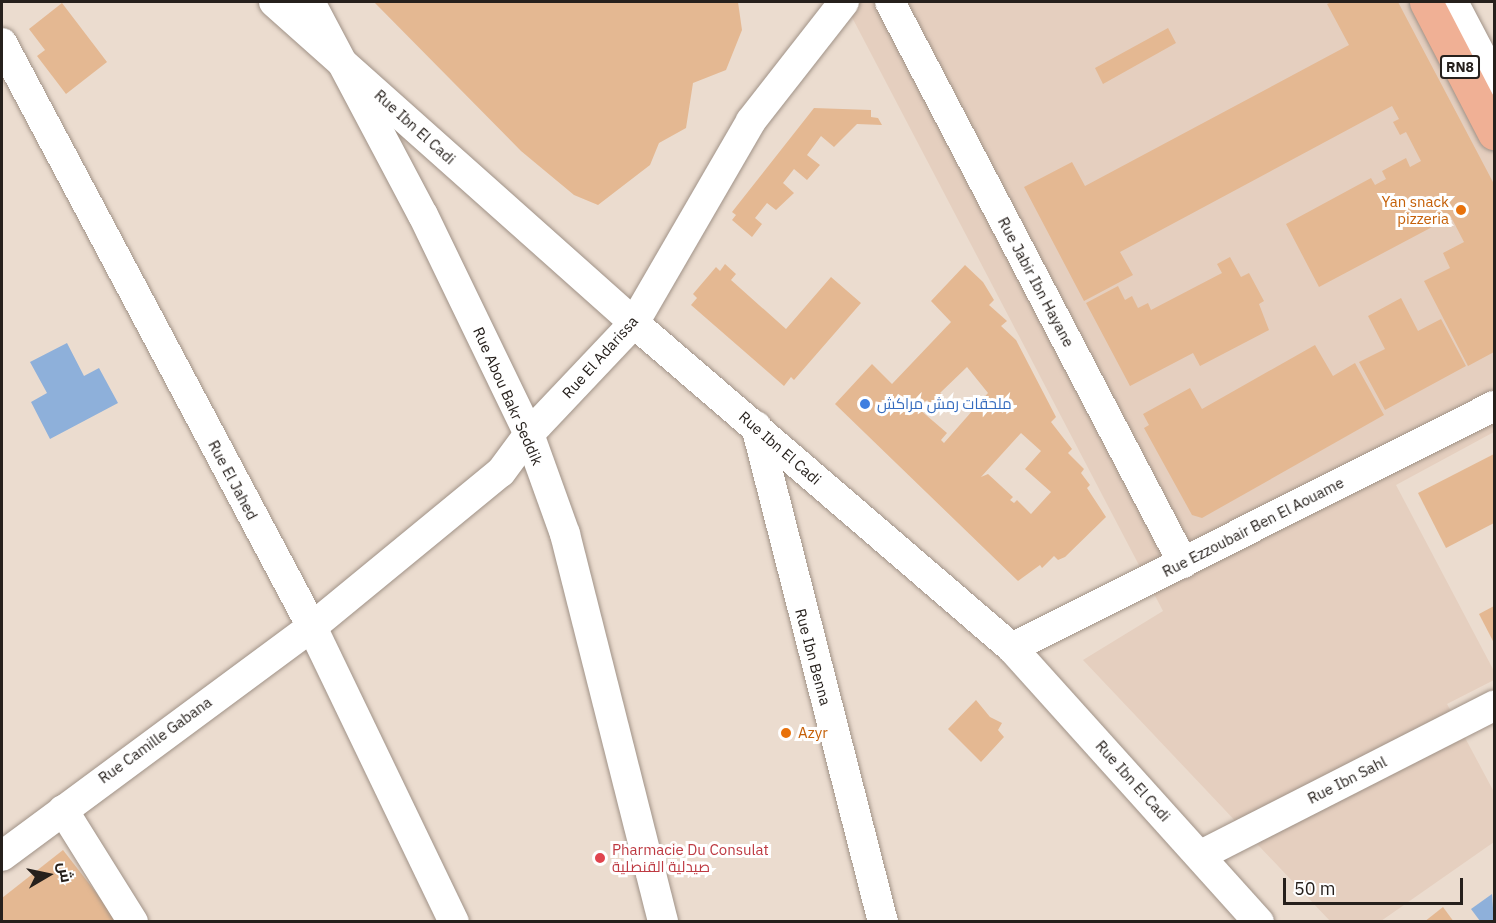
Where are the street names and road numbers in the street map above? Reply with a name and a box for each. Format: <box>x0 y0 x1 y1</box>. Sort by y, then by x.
road number: RN8 <box>1439 56 1481 78</box>
street label: Rue Ibn El Cadi <box>371 86 459 168</box>
street label: Rue Jabir Ibn Hayane <box>994 214 1078 350</box>
street label: Rue El Adarissa <box>558 312 642 402</box>
street label: Rue Abou Bakr Seddik <box>469 324 547 468</box>
street label: Rue Ibn El Cadi <box>735 407 825 489</box>
street label: Rue El Jahed <box>205 437 261 523</box>
street label: Rue Ezzoubair Ben El Aouame <box>1159 473 1347 581</box>
street label: Rue Ibn Benna <box>791 607 835 707</box>
street label: Rue Camille Gabana <box>95 693 215 787</box>
street label: Rue Ibn El Cadi <box>1092 737 1174 825</box>
street label: Rue Ibn Sahl <box>1305 752 1389 808</box>

